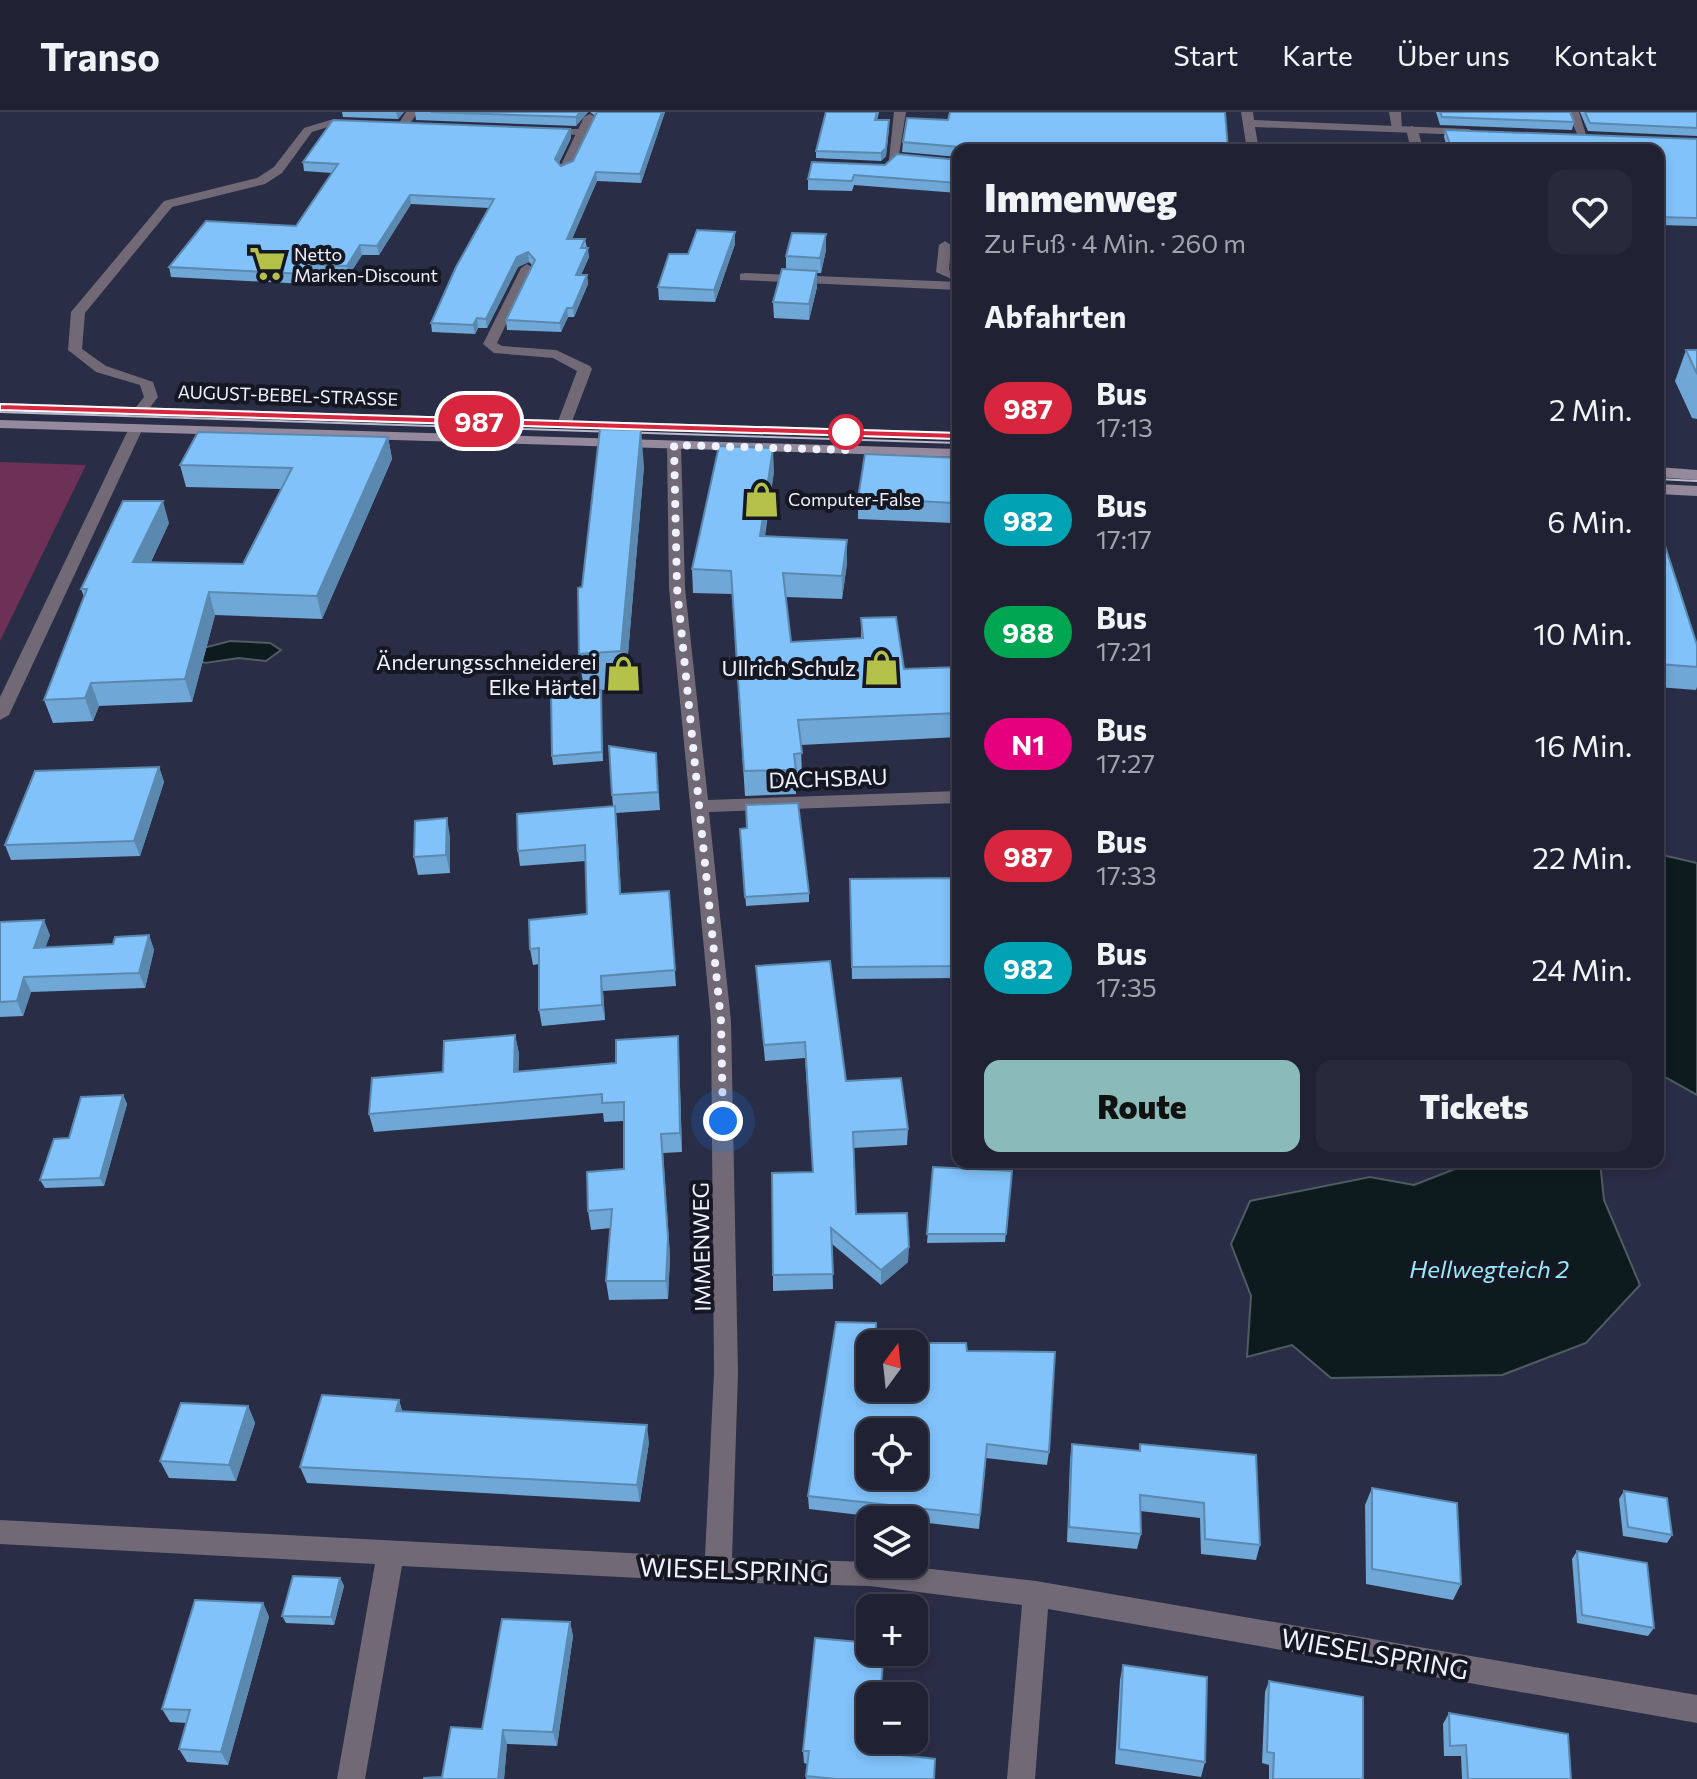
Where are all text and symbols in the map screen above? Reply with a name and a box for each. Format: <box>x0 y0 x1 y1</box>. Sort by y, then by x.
text: Transo <box>40 32 160 79</box>
text: Start <box>1173 38 1238 72</box>
text: Karte <box>1282 38 1353 72</box>
text: Über uns <box>1397 38 1510 72</box>
text: Kontakt <box>1554 38 1657 72</box>
button: heart <box>1548 170 1632 254</box>
text: Immenweg <box>984 173 1177 220</box>
text: Zu Fuß · 4 Min. · 260 m <box>984 227 1246 258</box>
place label: Netto Marken-Discount <box>294 243 438 286</box>
supermarket icon: Netto Marken-Discount <box>249 245 287 283</box>
text: Abfahrten <box>984 297 1126 334</box>
text: Bus <box>1096 374 1147 411</box>
street label: AUGUST-BEBEL-STRASSE <box>177 380 399 410</box>
text: 2 Min. <box>1549 390 1632 427</box>
text: 987 <box>1003 391 1053 425</box>
line badge: 987 <box>433 395 525 447</box>
text: 987 <box>454 404 504 438</box>
text: 17:13 <box>1096 411 1153 442</box>
unlabelled marker <box>829 415 863 449</box>
shop icon: Computer-False <box>743 480 781 518</box>
text: Bus <box>1096 486 1147 523</box>
place label: Computer-False <box>788 488 921 510</box>
text: 6 Min. <box>1547 502 1632 539</box>
text: 982 <box>1003 503 1053 537</box>
text: 17:17 <box>1096 523 1152 554</box>
text: Bus <box>1096 598 1147 635</box>
text: 10 Min. <box>1533 614 1632 651</box>
text: 988 <box>1002 615 1054 649</box>
text: 17:21 <box>1096 635 1153 666</box>
place label: Änderungsschneiderei Elke Härtel <box>376 648 597 700</box>
shop icon: Ullrich Schulz <box>863 648 901 686</box>
place label: Ullrich Schulz <box>721 654 856 681</box>
shop icon: Änderungsschneiderei Elke Härtel <box>604 655 642 693</box>
text: Bus <box>1096 710 1147 747</box>
text: 16 Min. <box>1535 726 1632 763</box>
text: N1 <box>1011 727 1045 761</box>
text: 17:27 <box>1096 747 1155 778</box>
street label: DACHSBAU <box>768 762 888 794</box>
text: Bus <box>1096 822 1147 859</box>
text: 22 Min. <box>1532 838 1632 875</box>
text: 987 <box>1003 839 1053 873</box>
text: 17:33 <box>1096 859 1157 890</box>
text: Bus <box>1096 934 1147 971</box>
text: 24 Min. <box>1531 950 1632 987</box>
text: 982 <box>1003 951 1053 985</box>
text: 17:35 <box>1096 971 1157 1002</box>
button: Route <box>984 1060 1300 1152</box>
button: Tickets <box>1316 1060 1632 1152</box>
your location <box>703 1101 743 1141</box>
street label: IMMENWEG <box>686 1182 716 1312</box>
water label: Hellwegteich 2 <box>1409 1254 1569 1283</box>
north arrow <box>856 1330 928 1402</box>
map controls <box>856 1330 928 1754</box>
button: locate <box>856 1418 928 1490</box>
button: layers <box>856 1506 928 1578</box>
street label: WIESELSPRING <box>639 1550 829 1588</box>
button: + <box>856 1594 928 1666</box>
street label: WIESELSPRING <box>1279 1621 1471 1685</box>
button: − <box>856 1682 928 1754</box>

